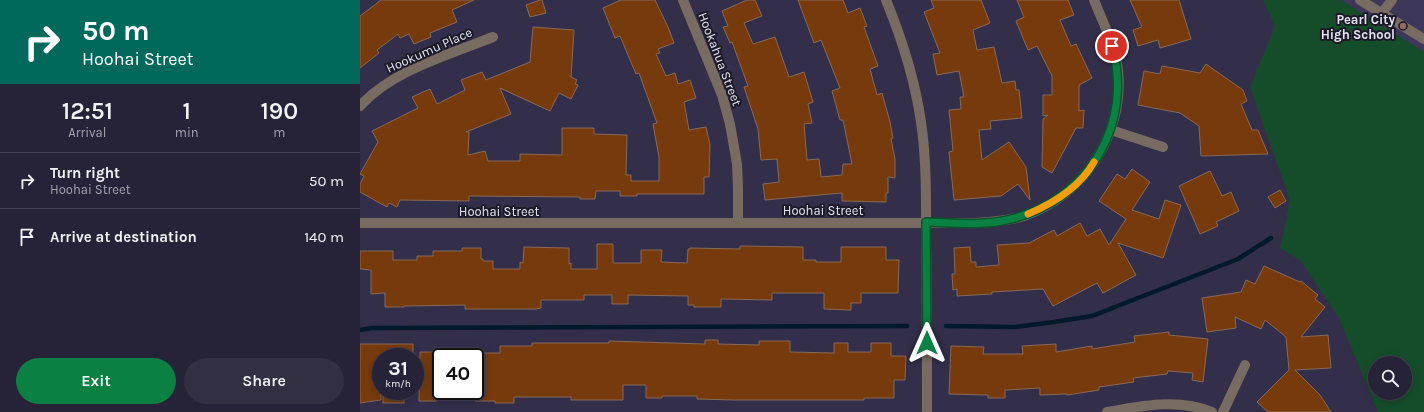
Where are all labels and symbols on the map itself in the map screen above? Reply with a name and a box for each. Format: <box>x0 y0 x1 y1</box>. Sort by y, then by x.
street label: Hookahua Street <box>695 10 745 108</box>
place label: Pearl City High School <box>1321 12 1395 42</box>
marker: Pearl City High School <box>1398 21 1408 31</box>
street label: Hookumu Place <box>384 24 475 76</box>
pin <box>1095 29 1129 63</box>
street label: Hoohai Street <box>783 203 863 218</box>
street label: Hoohai Street <box>459 204 539 219</box>
position arrow <box>906 322 948 364</box>
speed limit sign: 40 <box>432 348 484 400</box>

